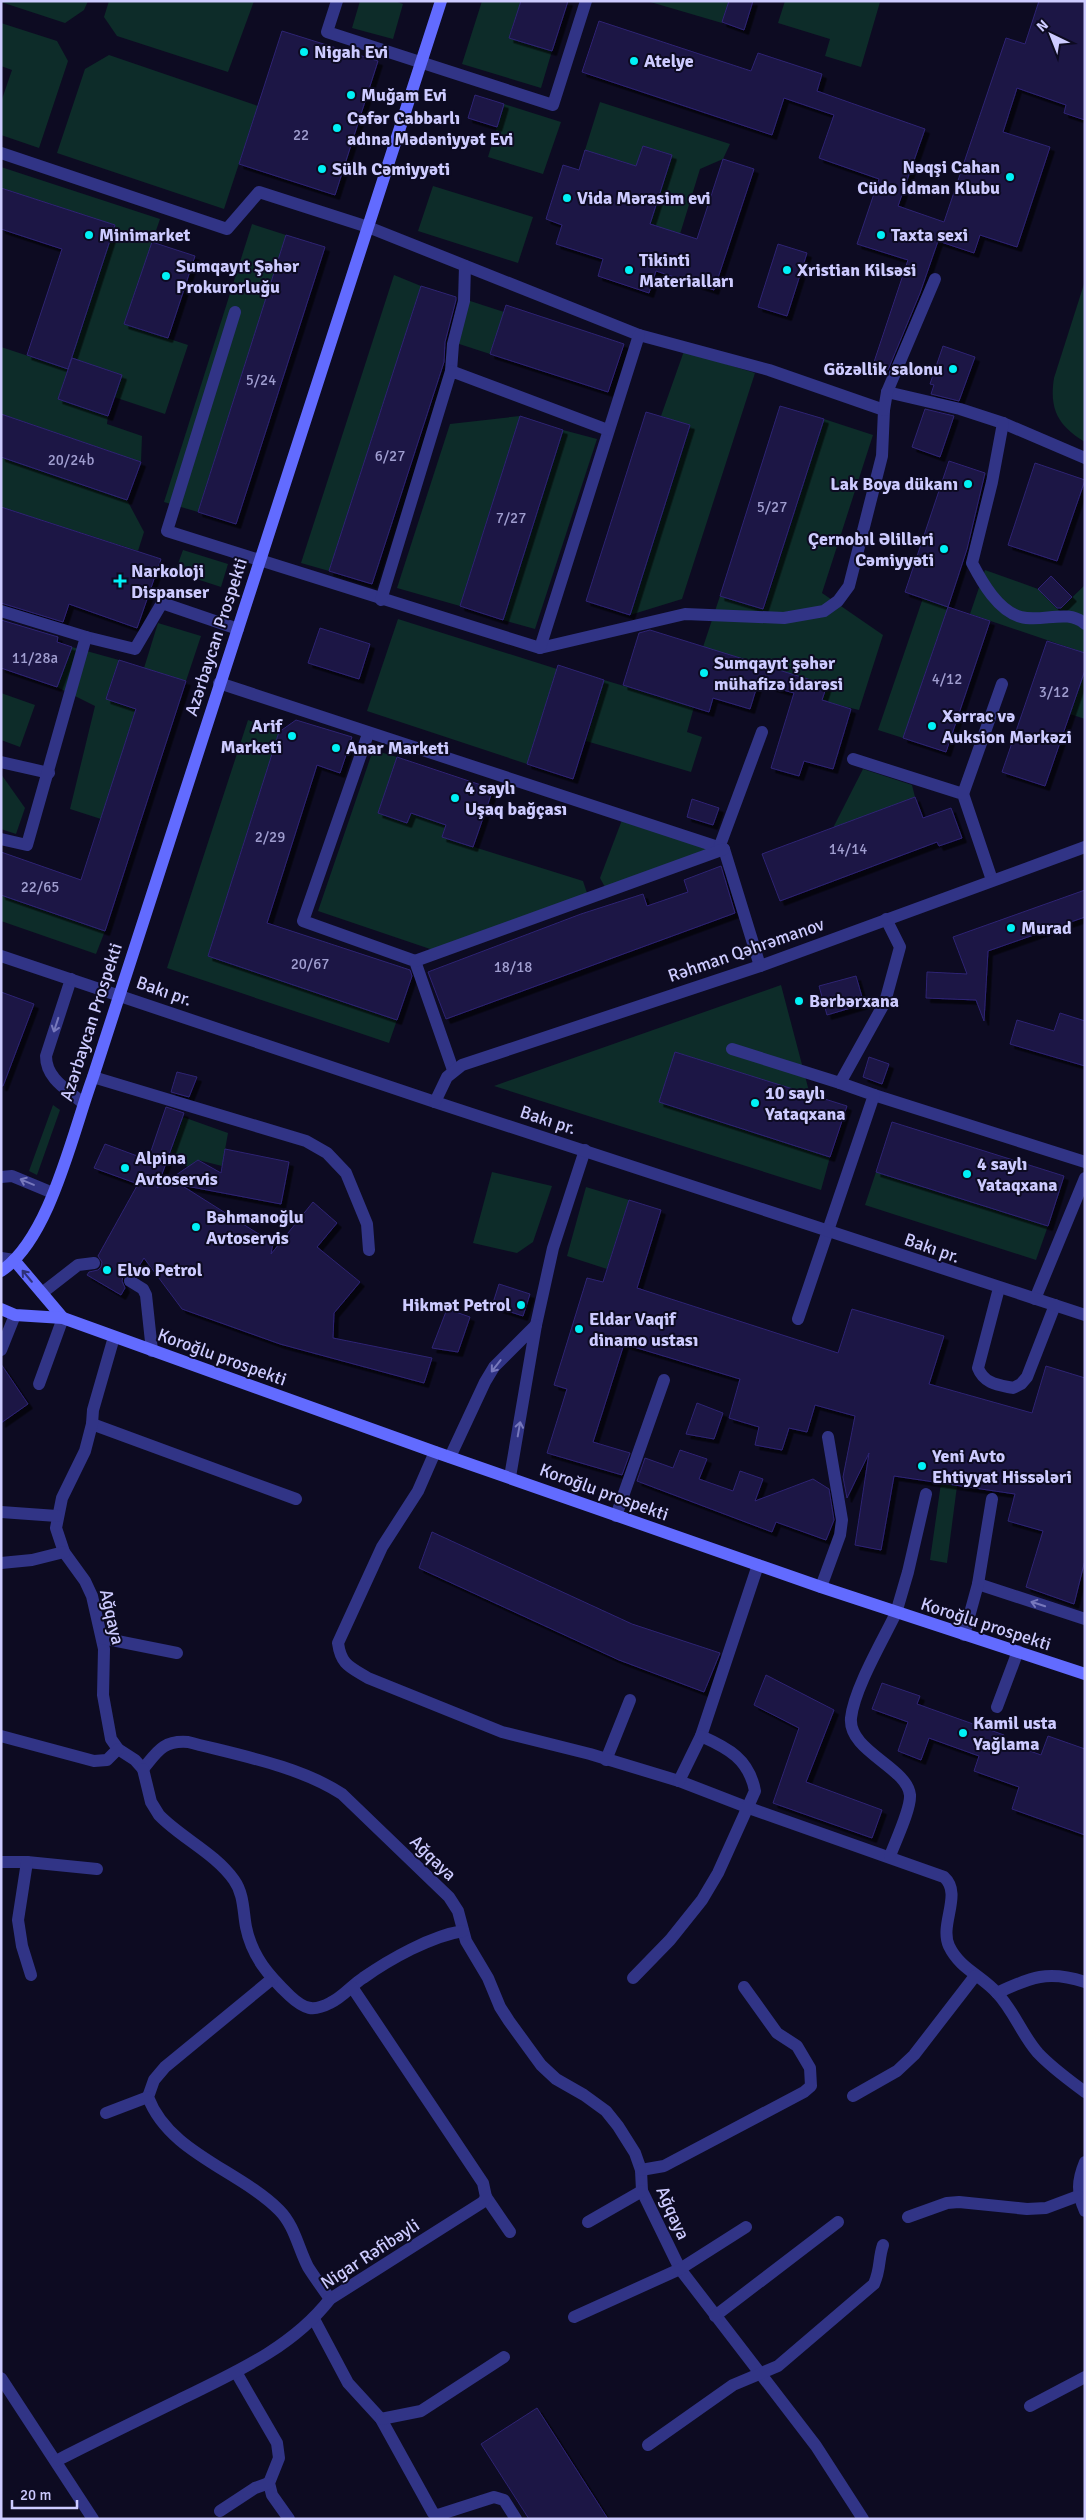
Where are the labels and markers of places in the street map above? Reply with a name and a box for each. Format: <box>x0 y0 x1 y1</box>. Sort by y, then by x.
place label: Nigah Evi <box>314 41 388 63</box>
marker: Nigah Evi <box>298 46 310 58</box>
place label: Atelye <box>644 50 694 72</box>
marker: Atelye <box>628 55 640 67</box>
place label: Muğam Evi <box>361 84 447 106</box>
marker: Muğam Evi <box>345 89 357 101</box>
place label: Cəfər Cabbarlı adına Mədəniyyət Evi <box>347 107 513 150</box>
marker: Cəfər Cabbarlı adına Mədəniyyət Evi <box>331 122 343 134</box>
place label: Nəqşi Cahan Cüdo İdman Klubu <box>857 156 1000 199</box>
place label: Sülh Cəmiyyəti <box>332 158 450 180</box>
marker: Sülh Cəmiyyəti <box>316 163 328 175</box>
marker: Nəqşi Cahan Cüdo İdman Klubu <box>1004 171 1016 183</box>
place label: Vida Mərasim evi <box>577 187 711 209</box>
marker: Vida Mərasim evi <box>561 192 573 204</box>
place label: Minimarket <box>99 224 191 246</box>
place label: Taxta sexi <box>891 224 968 246</box>
marker: Minimarket <box>83 229 95 241</box>
marker: Taxta sexi <box>875 229 887 241</box>
place label: Tikinti Materialları <box>639 249 734 292</box>
place label: Sumqayıt Şəhər Prokurorluğu <box>176 255 300 298</box>
place label: Xristian Kilsəsi <box>797 259 916 281</box>
marker: Tikinti Materialları <box>623 264 635 276</box>
marker: Xristian Kilsəsi <box>781 264 793 276</box>
marker: Sumqayıt Şəhər Prokurorluğu <box>160 270 172 282</box>
place label: Gözəllik salonu <box>824 358 943 380</box>
marker: Gözəllik salonu <box>947 363 959 375</box>
place label: Lak Boya dükanı <box>830 473 958 495</box>
marker: Lak Boya dükanı <box>962 478 974 490</box>
place label: Çernobıl Əlilləri Cəmiyyəti <box>808 528 934 571</box>
marker: Çernobıl Əlilləri Cəmiyyəti <box>938 543 950 555</box>
place label: Narkoloji Dispanser <box>131 560 210 603</box>
marker: Narkoloji Dispanser <box>113 574 127 588</box>
place label: Sumqayıt şəhər mühafizə idarəsi <box>714 652 843 695</box>
marker: Sumqayıt şəhər mühafizə idarəsi <box>698 667 710 679</box>
place label: Xərrac və Auksion Mərkəzi <box>942 705 1072 748</box>
place label: Arif Marketi <box>220 715 283 758</box>
marker: Xərrac və Auksion Mərkəzi <box>926 720 938 732</box>
marker: Arif Marketi <box>286 730 298 742</box>
place label: Anar Marketi <box>346 737 449 759</box>
marker: Anar Marketi <box>330 742 342 754</box>
place label: 4 saylı Uşaq bağçası <box>465 777 567 820</box>
marker: 4 saylı Uşaq bağçası <box>449 792 461 804</box>
place label: Murad <box>1021 917 1072 939</box>
marker: Murad <box>1005 922 1017 934</box>
place label: Bərbərxana <box>809 990 899 1012</box>
marker: Bərbərxana <box>793 995 805 1007</box>
place label: 10 saylı Yataqxana <box>764 1082 846 1125</box>
marker: 10 saylı Yataqxana <box>749 1097 761 1109</box>
place label: Alpina Avtoservis <box>135 1147 218 1190</box>
place label: 4 saylı Yataqxana <box>976 1153 1058 1196</box>
marker: Alpina Avtoservis <box>119 1162 131 1174</box>
marker: 4 saylı Yataqxana <box>961 1168 973 1180</box>
place label: Bəhmanoğlu Avtoservis <box>206 1206 304 1249</box>
marker: Bəhmanoğlu Avtoservis <box>190 1221 202 1233</box>
place label: Elvo Petrol <box>117 1259 203 1281</box>
marker: Elvo Petrol <box>101 1264 113 1276</box>
place label: Hikmət Petrol <box>402 1294 511 1316</box>
marker: Hikmət Petrol <box>515 1299 527 1311</box>
place label: Eldar Vaqif dinamo ustası <box>589 1308 698 1351</box>
marker: Eldar Vaqif dinamo ustası <box>573 1323 585 1335</box>
place label: Yeni Avto Ehtiyyat Hissələri <box>931 1445 1072 1488</box>
marker: Yeni Avto Ehtiyyat Hissələri <box>916 1460 928 1472</box>
place label: Kamil usta Yağlama <box>972 1712 1057 1755</box>
marker: Kamil usta Yağlama <box>957 1727 969 1739</box>

